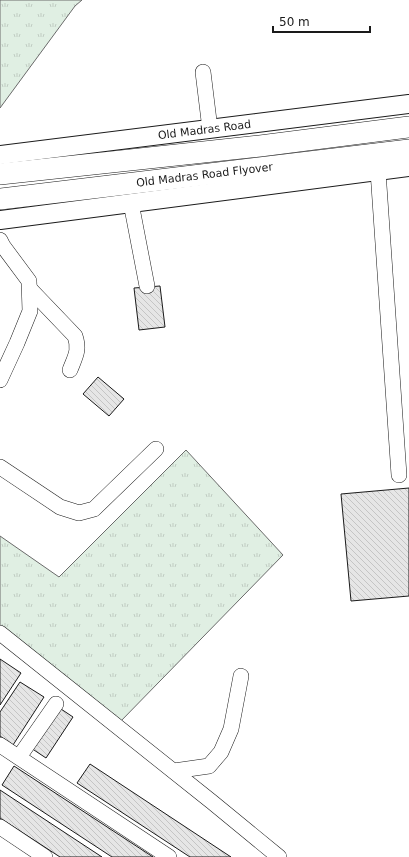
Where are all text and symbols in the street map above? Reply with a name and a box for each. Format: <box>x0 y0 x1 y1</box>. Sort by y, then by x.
scale bar <box>273 8 370 34</box>
text: 50 m <box>279 15 310 29</box>
street label: Old Madras Road <box>157 118 252 142</box>
street label: Old Madras Road Flyover <box>136 160 274 190</box>

